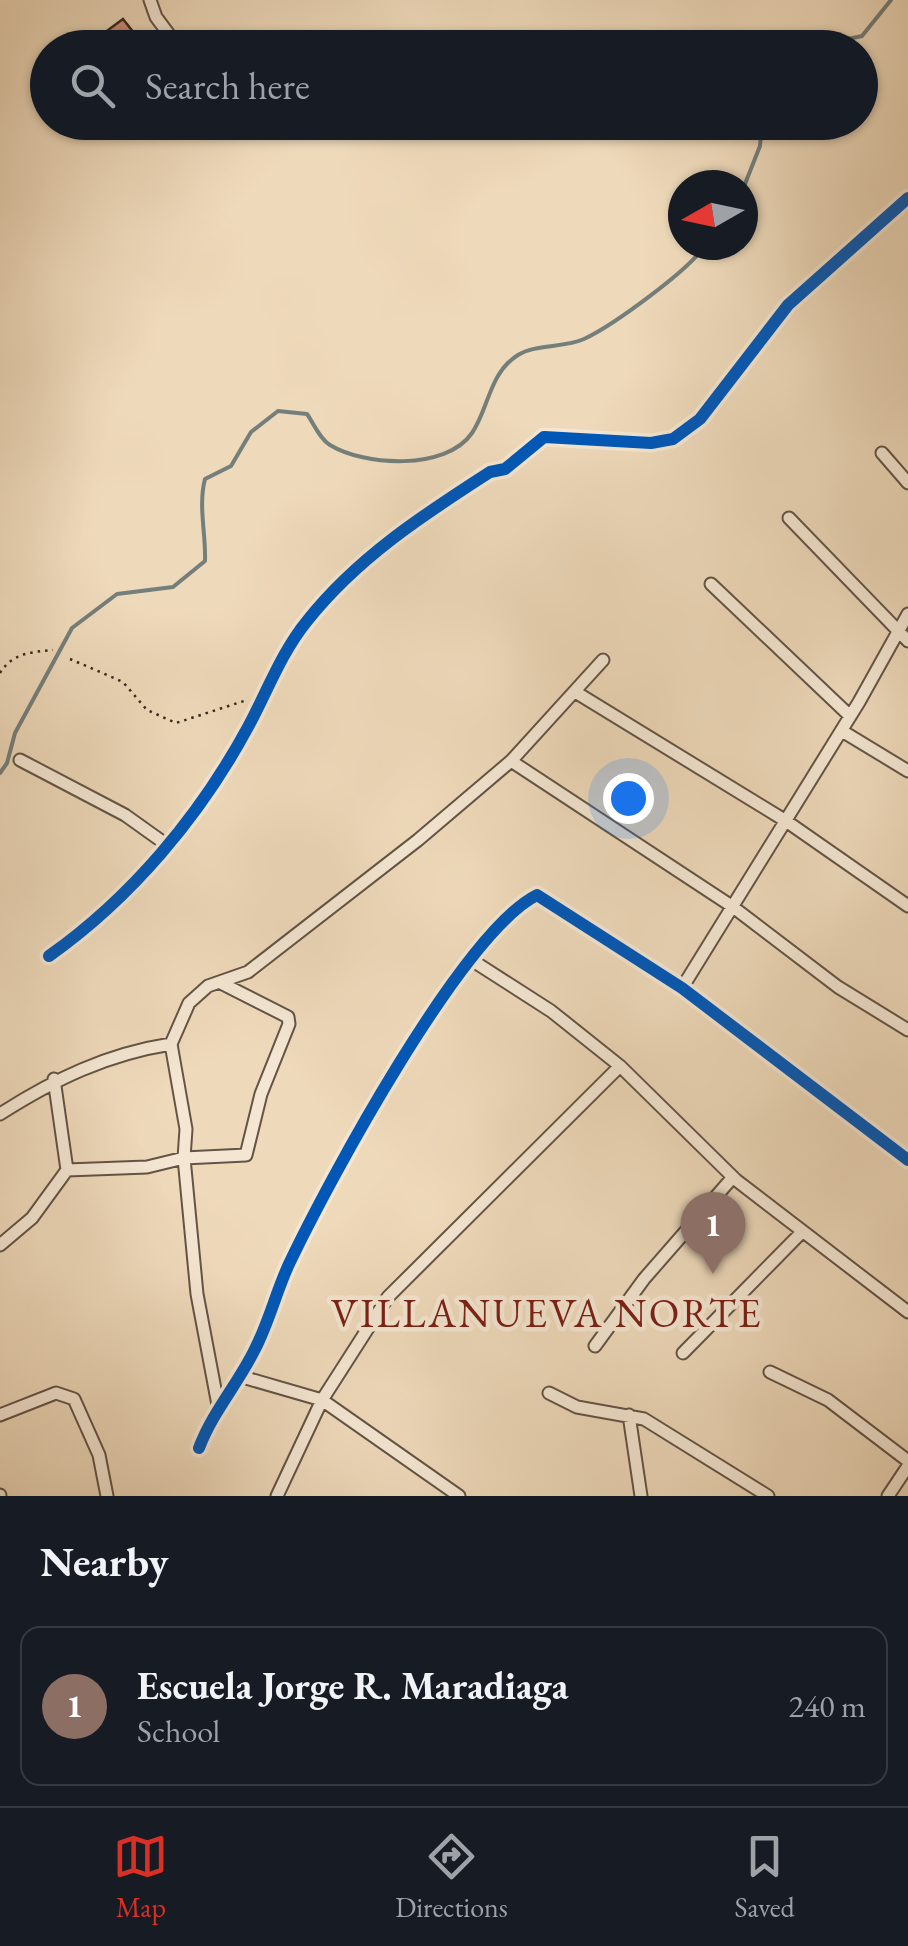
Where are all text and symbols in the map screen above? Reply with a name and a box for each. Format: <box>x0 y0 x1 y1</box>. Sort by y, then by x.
search box <box>30 30 878 140</box>
icon: search <box>65 58 120 113</box>
text: Search here <box>145 61 310 110</box>
north arrow <box>668 170 758 260</box>
your location <box>603 773 654 824</box>
pin: 1 <box>680 1192 746 1274</box>
district label: VILLANUEVA NORTE <box>331 1287 763 1339</box>
text: Nearby <box>40 1534 169 1589</box>
text: Escuela Jorge R. Maradiaga <box>137 1661 568 1710</box>
text: 1 <box>66 1685 83 1727</box>
text: 240 m <box>789 1685 866 1727</box>
text: School <box>137 1710 220 1752</box>
tab: Map <box>113 1829 168 1925</box>
tab: Directions <box>395 1829 508 1925</box>
tab: Saved <box>735 1829 795 1925</box>

